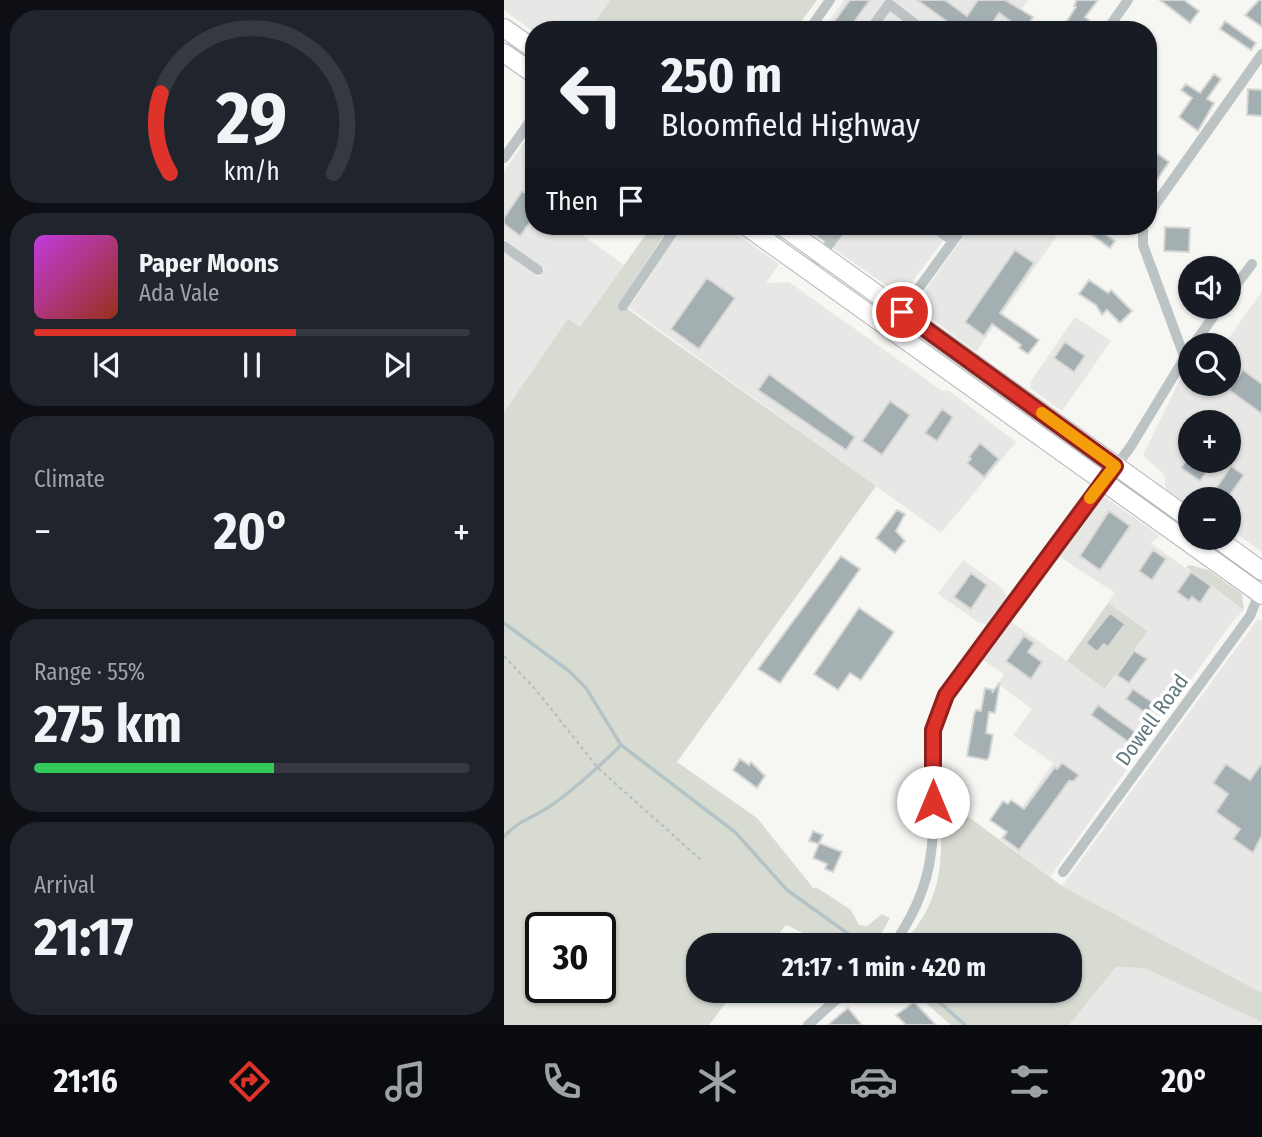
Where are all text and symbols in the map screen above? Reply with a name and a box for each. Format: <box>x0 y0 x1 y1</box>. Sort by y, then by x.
text: 250 m <box>661 46 782 105</box>
icon: left <box>546 49 637 140</box>
text: 29 <box>216 75 287 162</box>
text: Bloomfield Highway <box>661 106 920 144</box>
text: km/h <box>224 156 280 186</box>
icon: arrive <box>612 182 650 220</box>
text: Then <box>546 186 598 217</box>
text: Paper Moons <box>139 248 279 279</box>
map controls <box>1178 256 1241 550</box>
button: sound <box>1178 256 1241 319</box>
text: Ada Vale <box>139 279 219 307</box>
pin <box>872 282 932 342</box>
icon: arrive <box>883 293 921 331</box>
button: search <box>1178 333 1241 396</box>
icon: previous <box>88 346 126 384</box>
icon: pause <box>233 346 271 384</box>
icon: next <box>378 346 416 384</box>
button: + <box>1178 410 1241 473</box>
text: Climate <box>34 465 105 493</box>
button: − <box>1178 487 1241 550</box>
text: 20° <box>214 500 290 563</box>
text: − <box>34 509 51 555</box>
text: + <box>453 509 470 555</box>
text: Range · 55% <box>34 658 145 686</box>
street label: Dowell Road <box>1110 669 1194 771</box>
text: 275 km <box>34 693 182 756</box>
position arrow <box>896 765 970 839</box>
text: Arrival <box>34 871 95 899</box>
text: 21:17 <box>34 906 133 969</box>
speed limit sign: 30 <box>525 912 616 1003</box>
text: 21:17 · 1 min · 420 m <box>782 952 986 983</box>
icon: directions <box>225 1057 274 1106</box>
icon: music <box>381 1057 430 1106</box>
icon: phone <box>537 1057 586 1106</box>
icon: climate <box>693 1057 742 1106</box>
icon: car <box>849 1057 898 1106</box>
icon: filters <box>1005 1057 1054 1106</box>
text: 21:16 <box>54 1062 118 1100</box>
text: 20° <box>1161 1062 1208 1100</box>

